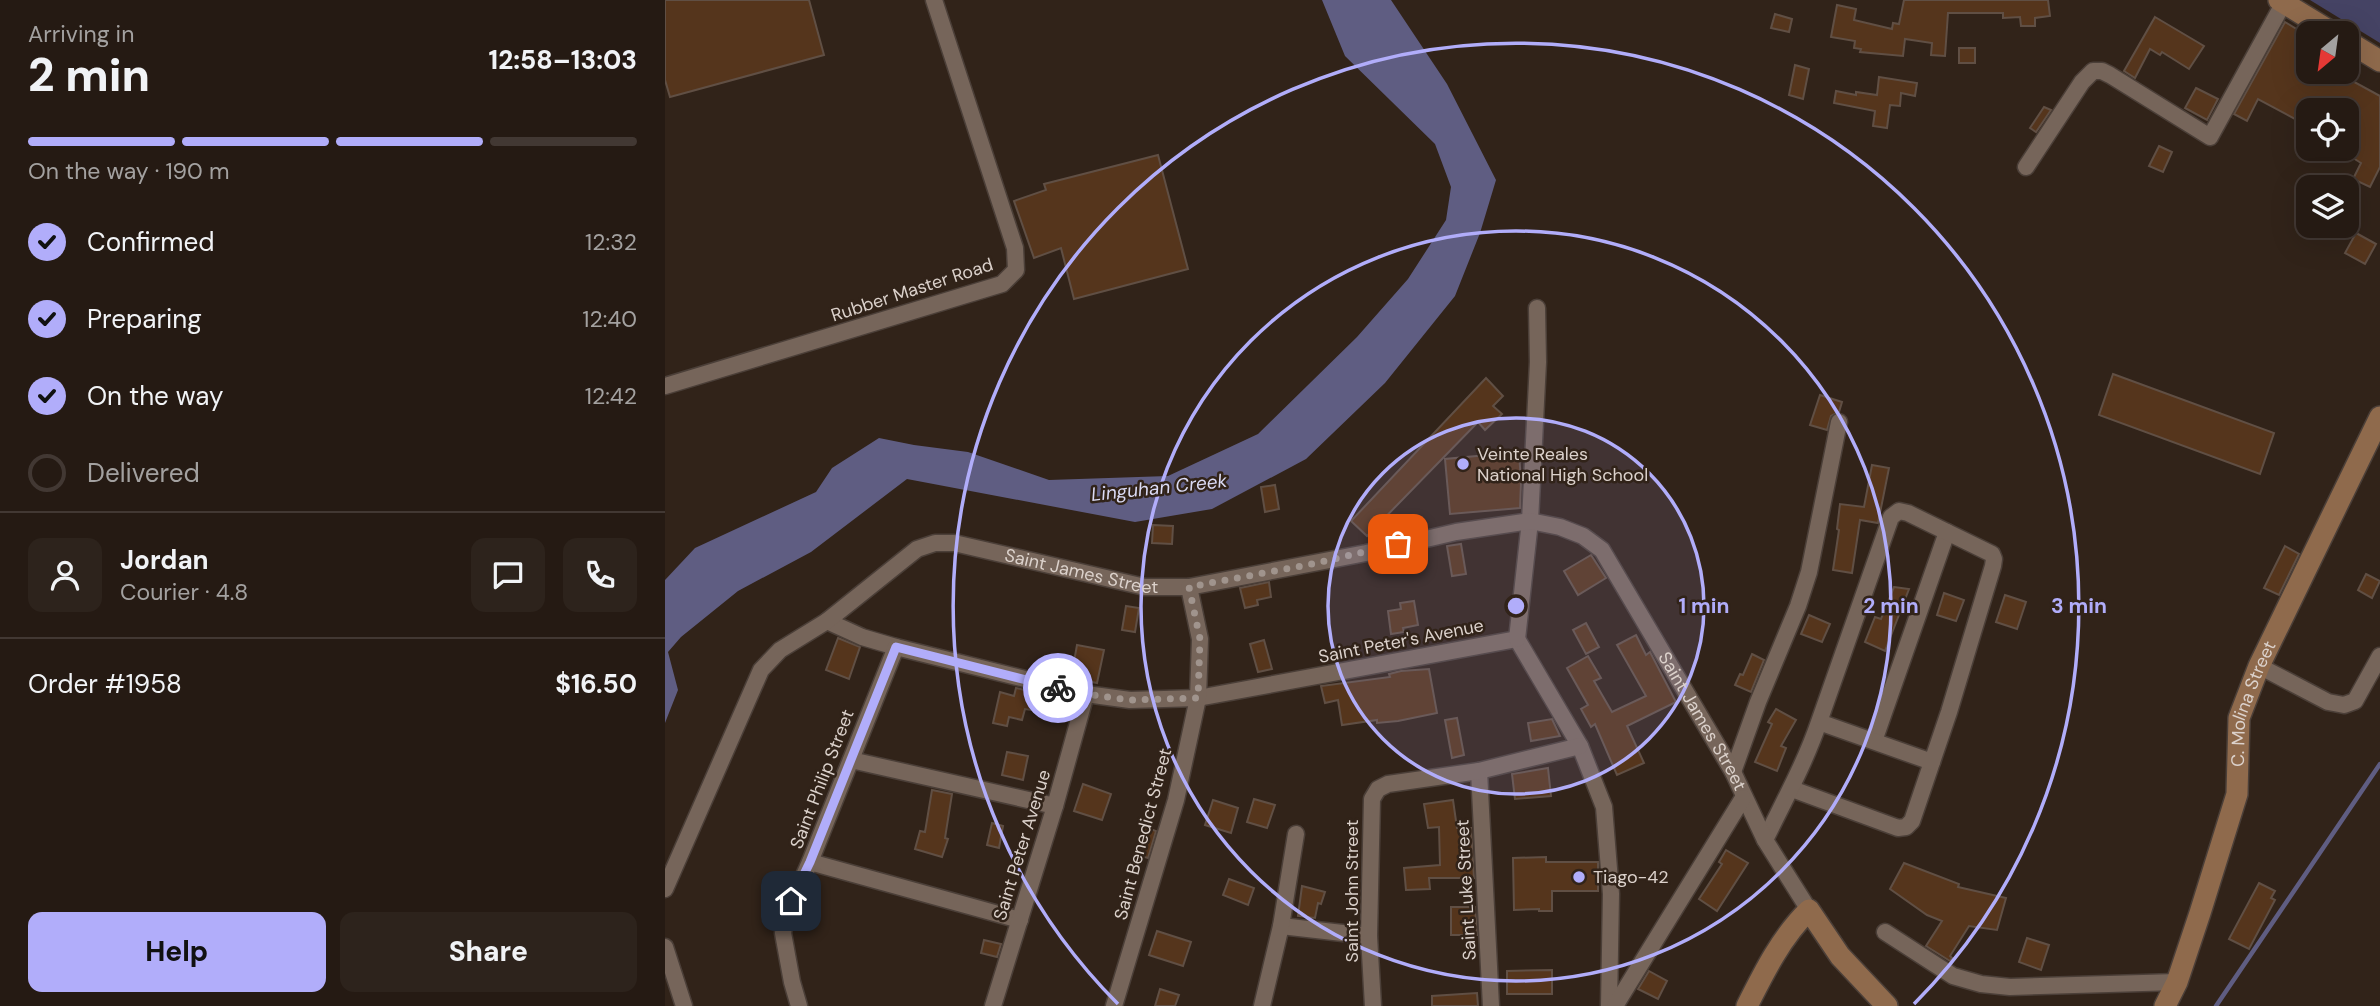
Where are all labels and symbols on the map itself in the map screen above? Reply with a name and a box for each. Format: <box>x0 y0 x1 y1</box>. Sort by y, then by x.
north arrow <box>2296 21 2359 84</box>
street label: Rubber Master Road <box>828 252 996 328</box>
place label: Veinte Reales National High School <box>1477 442 1648 487</box>
marker: Veinte Reales National High School <box>1455 456 1471 472</box>
water label: Linguhan Creek <box>1090 468 1228 507</box>
pin <box>1368 514 1428 574</box>
street label: Saint James Street <box>1002 543 1158 599</box>
text: 1 min <box>1678 592 1730 620</box>
text: 2 min <box>1863 592 1919 620</box>
text: 3 min <box>2051 592 2107 620</box>
centre of rings <box>1504 594 1528 618</box>
street label: Saint Peter's Avenue <box>1316 613 1486 669</box>
street label: C. Molina Street <box>2226 637 2282 767</box>
street label: Saint James Street <box>1653 647 1752 794</box>
courier <box>1023 653 1093 723</box>
street label: Saint Philip Street <box>784 706 860 852</box>
street label: Saint Benedict Street <box>1109 745 1177 923</box>
street label: Saint Peter Avenue <box>988 767 1056 923</box>
street label: Saint Luke Street <box>1450 819 1482 961</box>
street label: Saint John Street <box>1340 820 1364 962</box>
place label: Tiago-42 <box>1593 865 1669 889</box>
marker: Tiago-42 <box>1571 869 1587 885</box>
pin <box>761 871 821 931</box>

